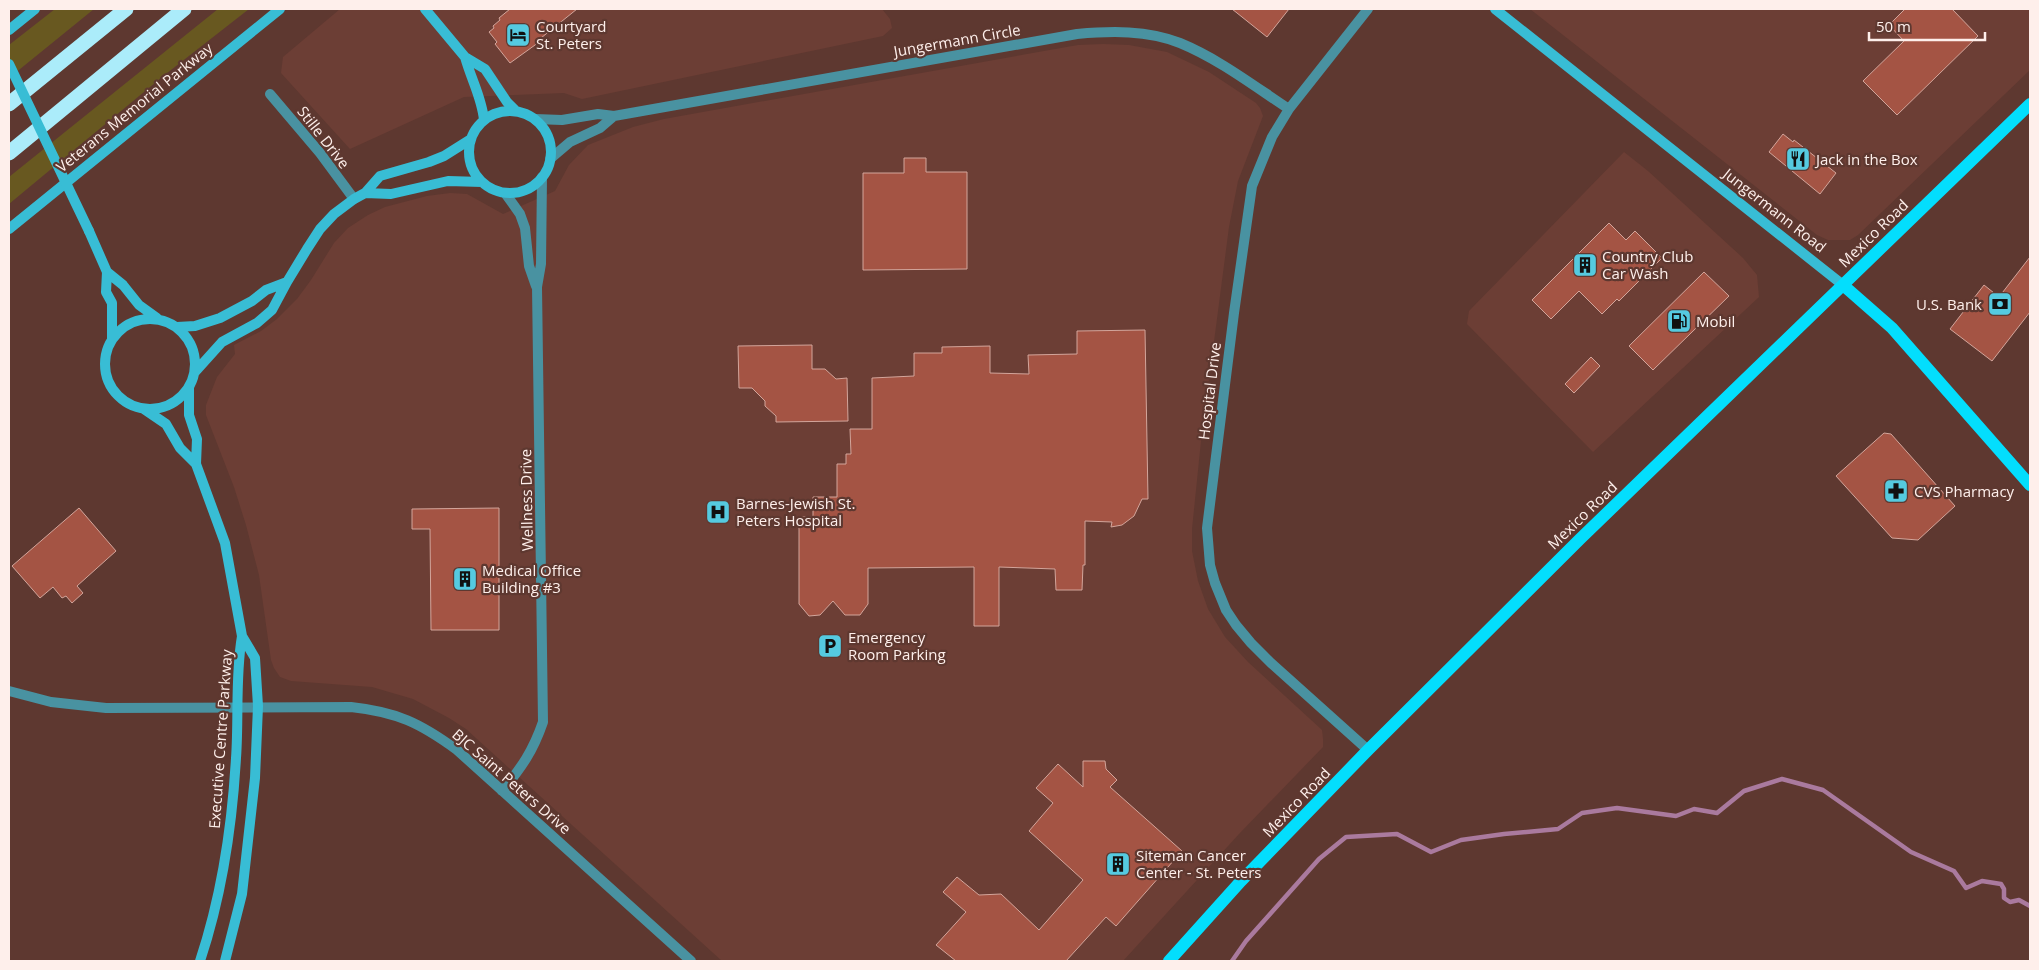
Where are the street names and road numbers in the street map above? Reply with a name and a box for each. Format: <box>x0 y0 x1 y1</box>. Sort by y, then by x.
street label: Jungermann Circle <box>890 19 1022 61</box>
street label: Veterans Memorial Parkway <box>52 37 217 176</box>
street label: Stille Drive <box>293 102 355 172</box>
street label: Jungermann Road <box>1718 162 1831 256</box>
street label: Mexico Road <box>1834 195 1912 271</box>
street label: Hospital Drive <box>1193 341 1225 441</box>
street label: Wellness Drive <box>515 449 537 551</box>
street label: Mexico Road <box>1543 477 1621 553</box>
street label: Executive Centre Parkway <box>204 648 236 829</box>
street label: BJC Saint Peters Drive <box>448 724 576 838</box>
street label: Mexico Road <box>1258 763 1334 841</box>

